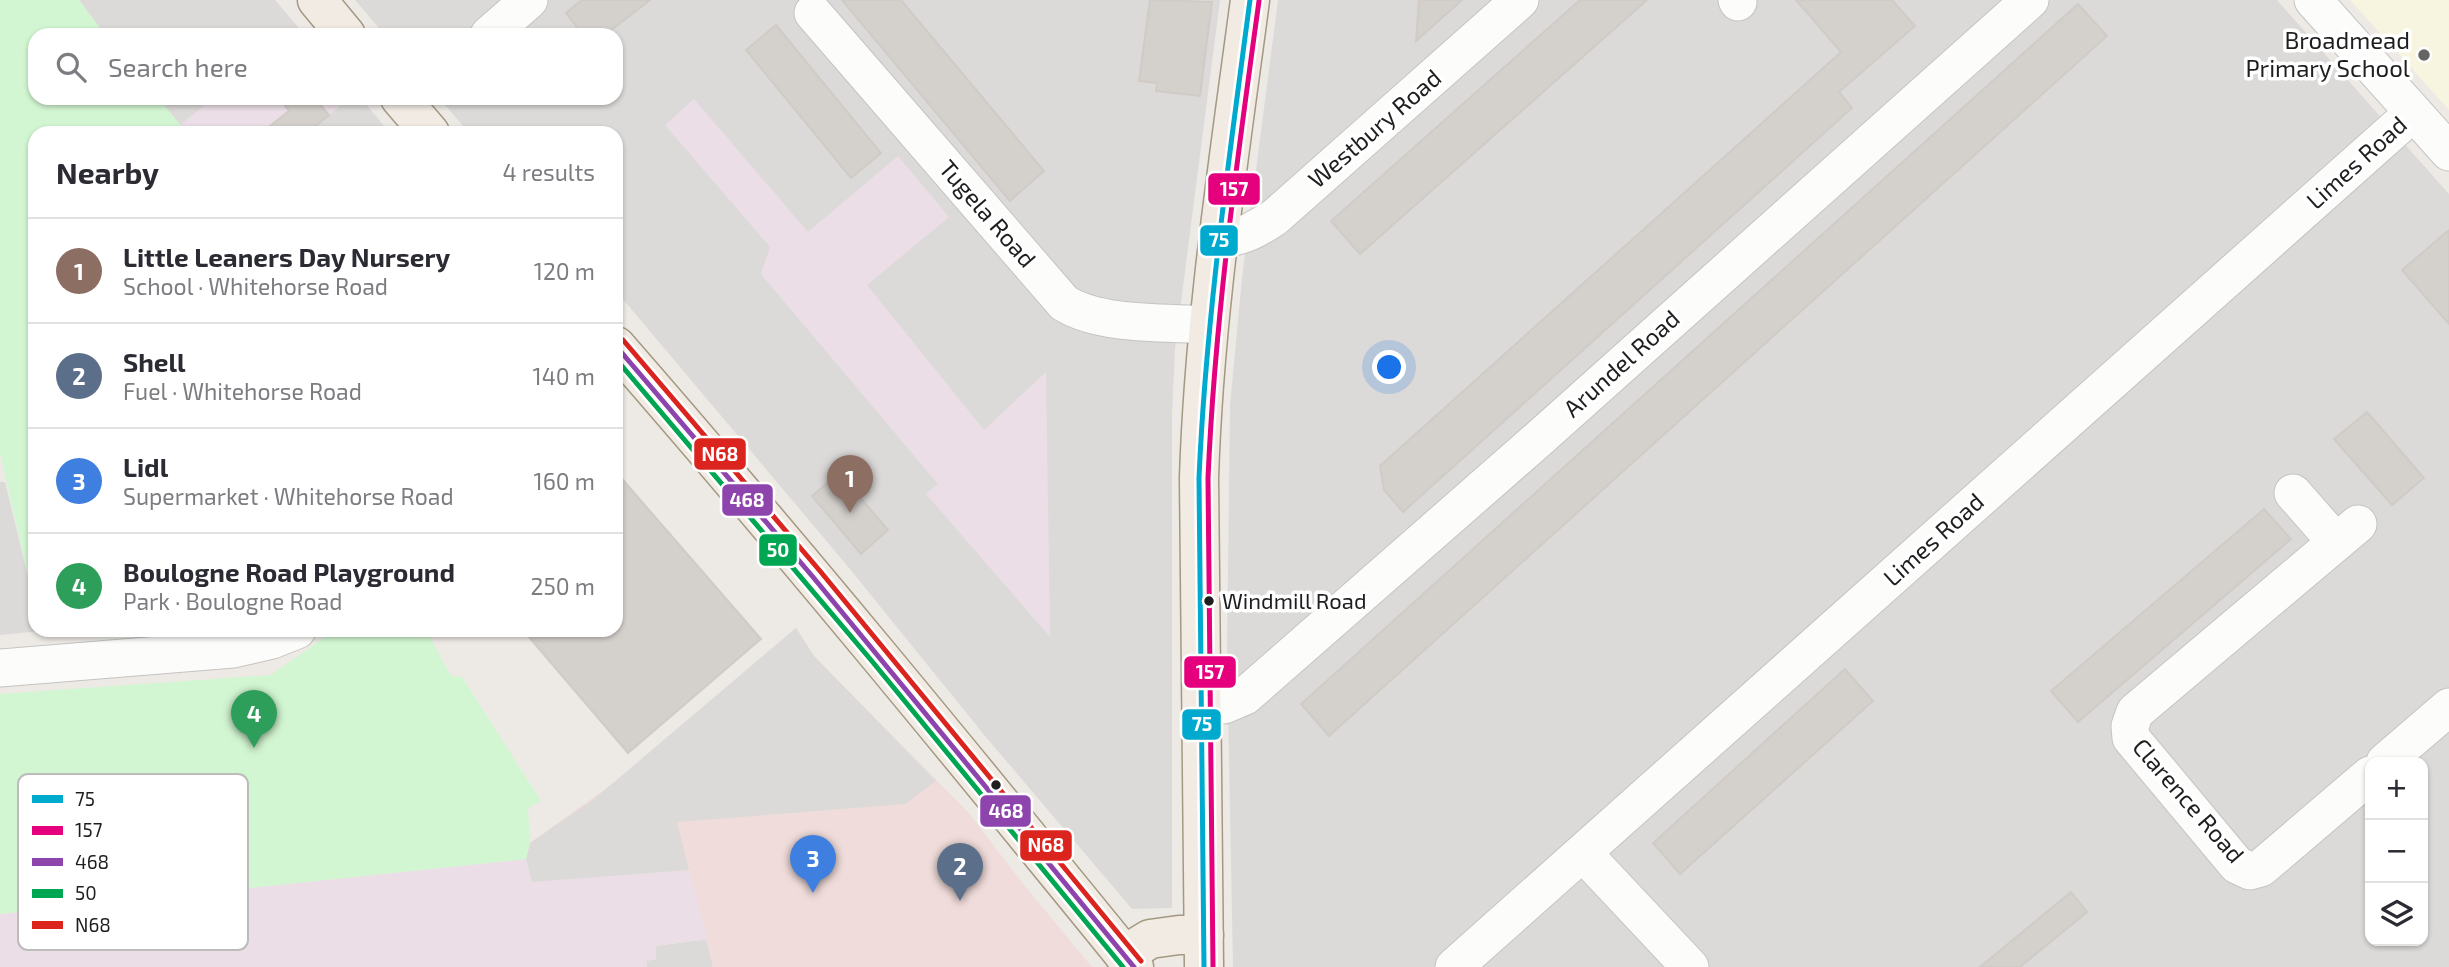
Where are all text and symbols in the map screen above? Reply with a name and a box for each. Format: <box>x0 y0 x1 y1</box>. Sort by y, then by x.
place label: Broadmead Primary School <box>2245 25 2410 82</box>
search box <box>28 28 623 105</box>
marker: Broadmead Primary School <box>2416 47 2432 63</box>
icon: search <box>52 48 90 86</box>
text: Search here <box>108 51 248 82</box>
street label: Westbury Road <box>1302 62 1446 193</box>
street label: Limes Road <box>2300 109 2412 214</box>
street label: Tugela Road <box>934 153 1043 273</box>
text: Nearby <box>56 154 159 190</box>
text: 4 results <box>503 158 595 186</box>
line badge: 157 <box>1207 172 1261 206</box>
text: 157 <box>1220 177 1248 200</box>
line badge: 75 <box>1199 224 1239 257</box>
text: 75 <box>1209 228 1229 251</box>
text: Little Leaners Day Nursery <box>123 241 450 272</box>
text: 1 <box>74 257 84 285</box>
text: 120 m <box>534 257 595 285</box>
text: School · Whitehorse Road <box>123 272 388 300</box>
street label: Arundel Road <box>1557 303 1685 422</box>
text: Shell <box>123 346 186 377</box>
your location <box>1372 350 1406 384</box>
text: 2 <box>72 362 86 390</box>
text: 140 m <box>533 362 595 390</box>
text: Fuel · Whitehorse Road <box>123 377 362 405</box>
line badge: N68 <box>693 437 747 471</box>
text: N68 <box>702 442 738 465</box>
text: Lidl <box>123 451 168 482</box>
pin: 1 <box>827 455 873 513</box>
text: 3 <box>72 467 86 495</box>
text: 160 m <box>534 467 595 495</box>
text: Supermarket · Whitehorse Road <box>123 482 454 510</box>
line badge: 468 <box>721 483 774 517</box>
street label: Limes Road <box>1877 486 1989 591</box>
text: 468 <box>729 488 765 511</box>
line badge: 50 <box>758 533 798 567</box>
text: 50 <box>767 538 789 561</box>
text: Boulogne Road Playground <box>123 556 455 587</box>
text: 4 <box>72 572 86 600</box>
text: 250 m <box>531 572 595 600</box>
text: Park · Boulogne Road <box>123 587 342 615</box>
place label: Windmill Road <box>1222 587 1367 613</box>
marker: Windmill Road <box>1202 594 1216 608</box>
line badge: 157 <box>1183 655 1237 689</box>
text: 157 <box>1196 660 1224 683</box>
pin: 4 <box>231 690 277 748</box>
line badge: 75 <box>1181 708 1222 741</box>
text: 75 <box>1192 712 1212 735</box>
street label: Clarence Road <box>2127 732 2251 868</box>
map controls <box>2365 757 2428 946</box>
button: + <box>2365 757 2428 820</box>
legend <box>18 774 248 950</box>
unlabelled marker <box>989 778 1003 792</box>
text: 75 <box>75 787 95 810</box>
line badge: 468 <box>979 794 1032 828</box>
text: 468 <box>988 799 1024 822</box>
text: 157 <box>75 818 103 841</box>
button: − <box>2365 820 2428 883</box>
line badge: N68 <box>1019 829 1073 862</box>
text: N68 <box>1028 833 1064 856</box>
pin: 3 <box>790 835 836 893</box>
pin: 2 <box>937 843 983 901</box>
text: 468 <box>75 850 109 873</box>
text: 50 <box>75 881 97 904</box>
button: layers <box>2365 883 2428 946</box>
text: N68 <box>75 913 111 936</box>

